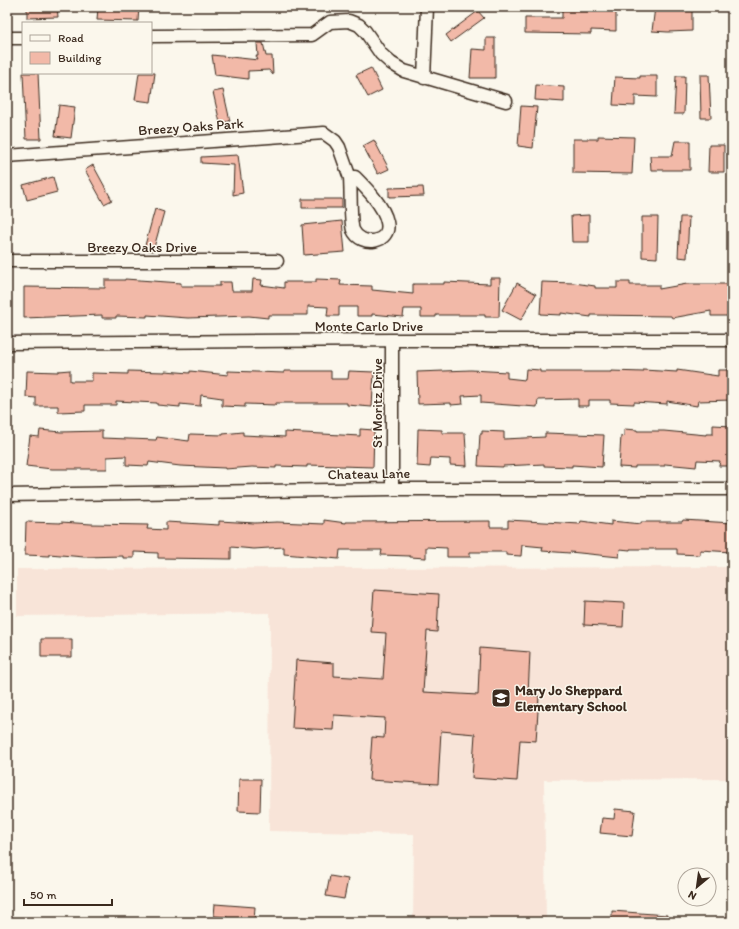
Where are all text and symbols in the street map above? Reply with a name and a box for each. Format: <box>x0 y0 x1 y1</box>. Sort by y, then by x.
legend <box>22 22 152 74</box>
text: Road <box>58 31 84 45</box>
text: Building <box>58 51 102 65</box>
street label: Breezy Oaks Park <box>138 115 245 139</box>
street label: Breezy Oaks Drive <box>87 239 197 256</box>
street label: Monte Carlo Drive <box>315 318 424 335</box>
street label: St Moritz Drive <box>369 358 386 448</box>
street label: Chateau Lane <box>328 465 411 483</box>
place label: Mary Jo Sheppard Elementary School <box>515 682 628 715</box>
school or university icon: Mary Jo Sheppard Elementary School <box>490 687 512 709</box>
north arrow <box>677 867 717 907</box>
scale bar <box>24 881 112 907</box>
text: 50 m <box>30 888 56 902</box>
text: N <box>686 888 699 903</box>

